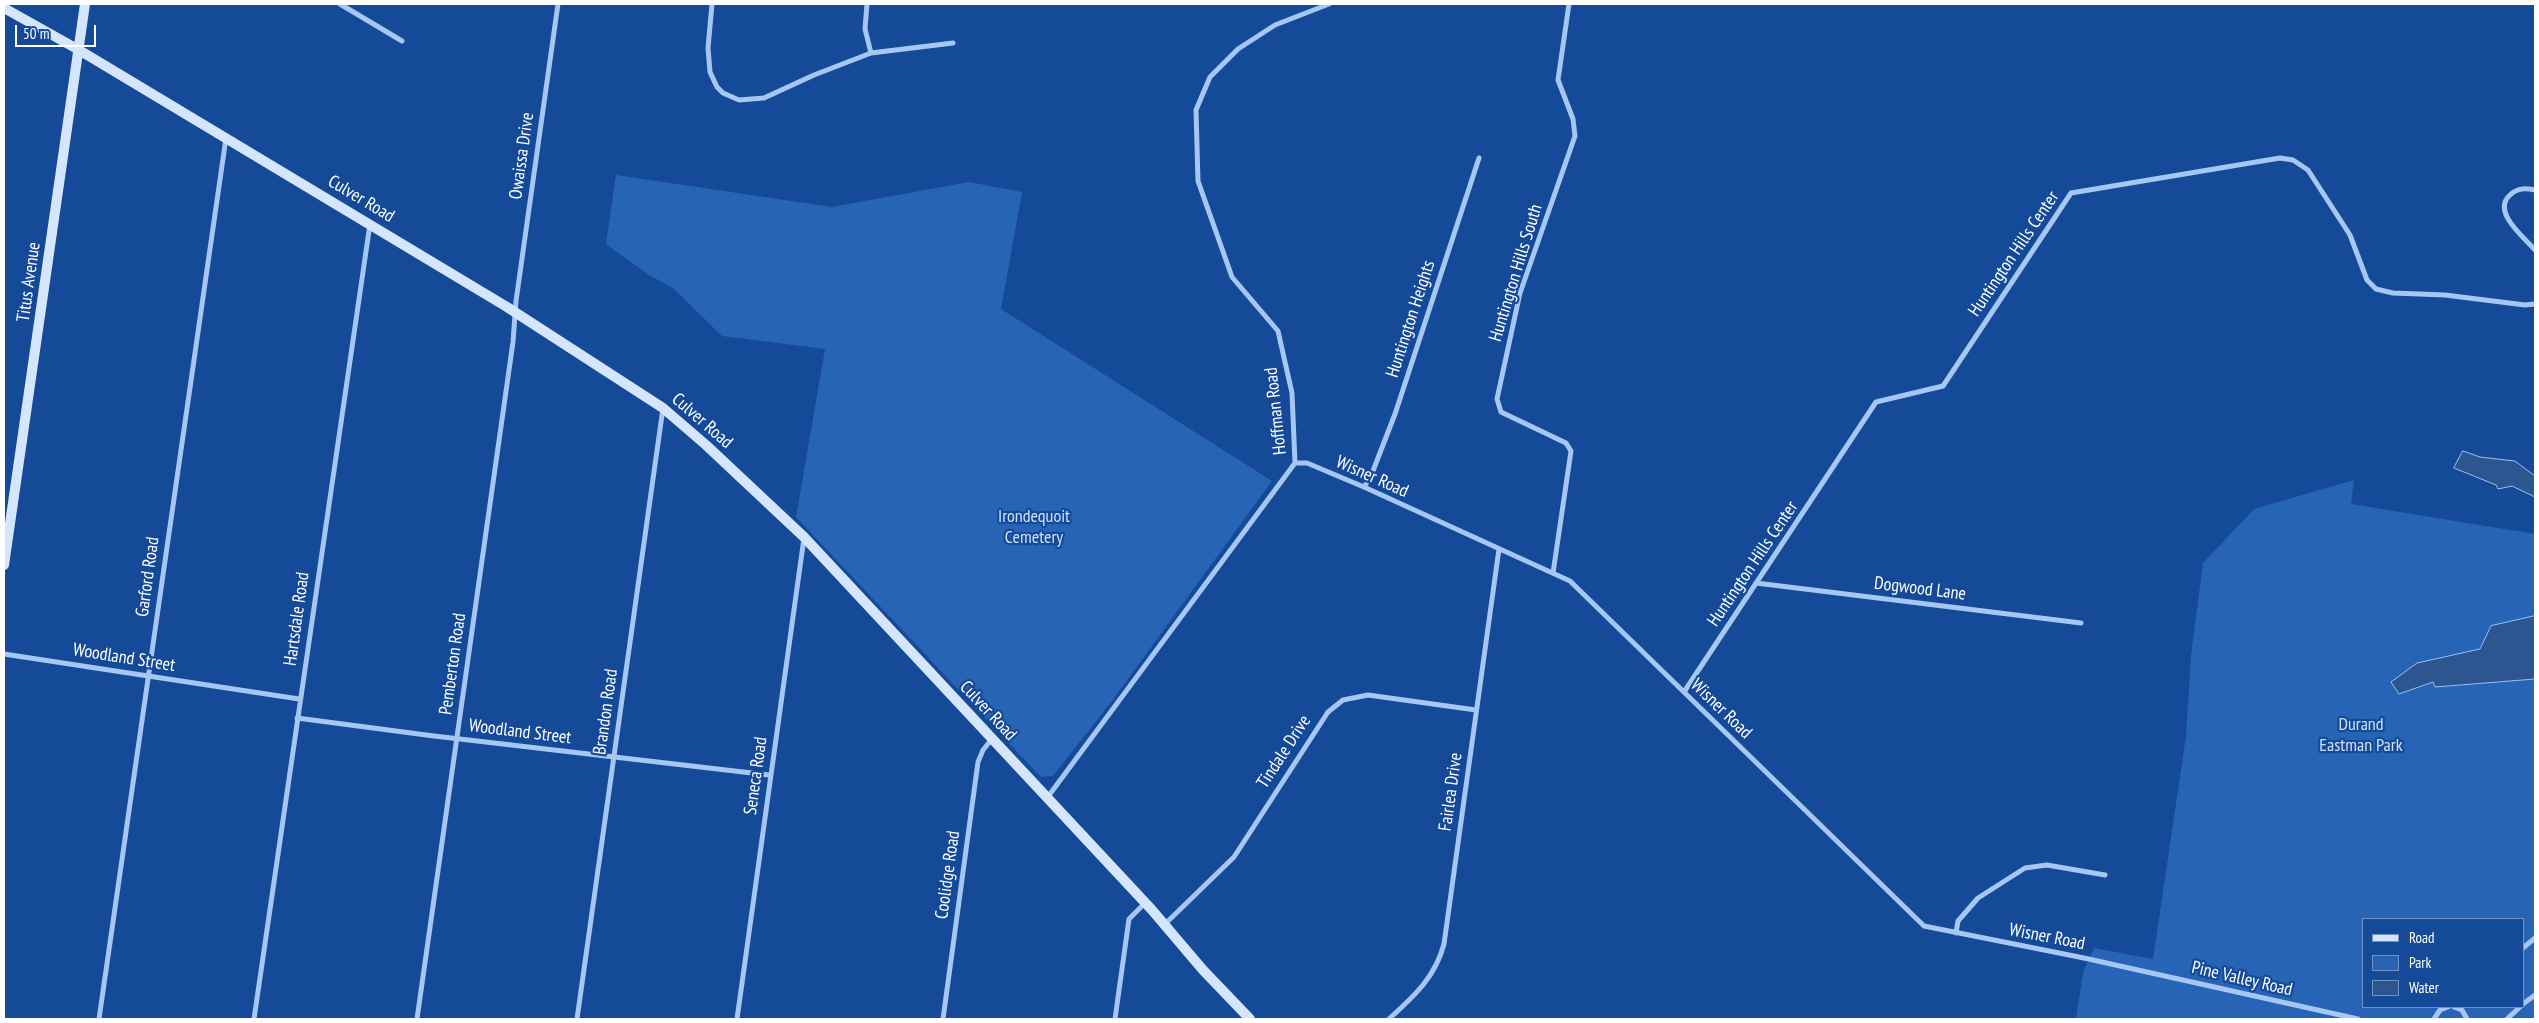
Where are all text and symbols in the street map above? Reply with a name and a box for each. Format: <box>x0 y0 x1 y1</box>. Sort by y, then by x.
scale bar <box>18 15 99 47</box>
text: 50 m <box>23 24 49 43</box>
street label: Owaissa Drive <box>505 111 539 201</box>
street label: Culver Road <box>324 171 398 227</box>
street label: Huntington Hills Center <box>1964 187 2064 321</box>
street label: Huntington Hills South <box>1485 202 1547 344</box>
street label: Titus Avenue <box>13 241 45 323</box>
street label: Huntington Heights <box>1382 258 1440 380</box>
street label: Hoffman Road <box>1261 366 1291 456</box>
street label: Culver Road <box>667 389 737 453</box>
street label: Wisner Road <box>1332 451 1412 503</box>
street label: Huntington Hills Center <box>1703 497 1803 631</box>
park label: Irondequoit Cemetery <box>998 506 1070 548</box>
street label: Garford Road <box>132 536 164 618</box>
street label: Hartsdale Road <box>280 571 314 667</box>
street label: Dogwood Lane <box>1873 573 1967 605</box>
street label: Pemberton Road <box>435 612 471 716</box>
street label: Woodland Street <box>71 639 177 677</box>
street label: Brandon Road <box>589 668 623 756</box>
street label: Wisner Road <box>1686 675 1756 743</box>
street label: Culver Road <box>955 677 1021 745</box>
street label: Tindale Drive <box>1252 711 1316 793</box>
park label: Durand Eastman Park <box>2319 714 2403 756</box>
street label: Woodland Street <box>468 715 572 749</box>
street label: Seneca Road <box>740 736 772 816</box>
street label: Fairlea Drive <box>1435 751 1467 833</box>
street label: Coolidge Road <box>931 829 965 921</box>
legend <box>2362 918 2524 1008</box>
street label: Wisner Road <box>2007 919 2087 955</box>
text: Road <box>2409 928 2435 947</box>
text: Park <box>2409 953 2431 972</box>
street label: Pine Valley Road <box>2189 957 2295 1001</box>
text: Water <box>2409 978 2439 997</box>

